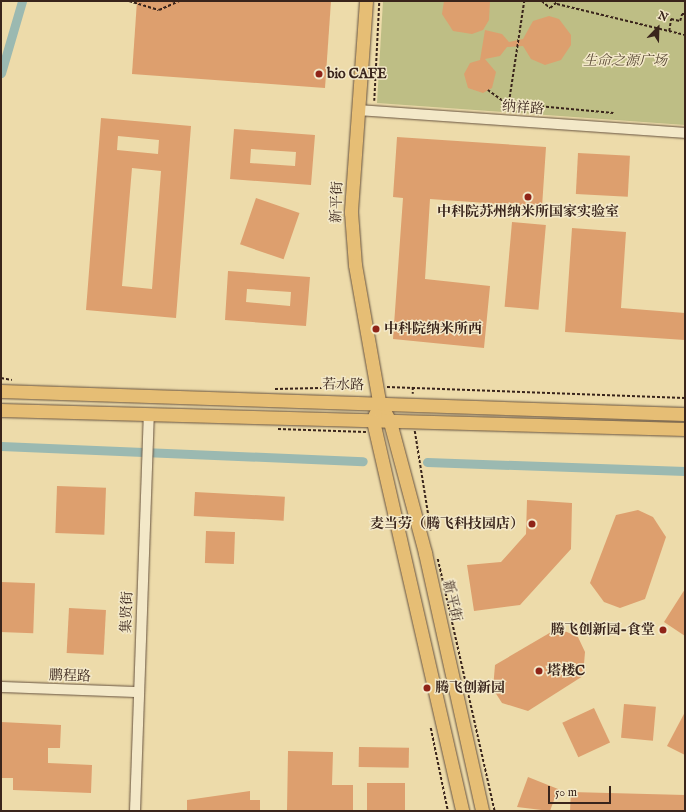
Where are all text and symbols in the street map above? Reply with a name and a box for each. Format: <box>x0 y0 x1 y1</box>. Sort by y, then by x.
north arrow <box>638 8 678 48</box>
text: N <box>656 9 670 25</box>
park label: 生命之源广场 <box>583 53 667 69</box>
place label: bio CAFE <box>327 66 387 82</box>
marker: bio CAFE <box>314 69 324 79</box>
street label: 纳祥路 <box>501 98 545 118</box>
street label: 新平街 <box>328 181 346 223</box>
marker: 中科院苏州纳米所国家实验室 <box>523 192 533 202</box>
place label: 中科院苏州纳米所国家实验室 <box>437 204 619 220</box>
place label: 中科院纳米所西 <box>384 321 482 337</box>
marker: 中科院纳米所西 <box>371 324 381 334</box>
street label: 若水路 <box>322 376 364 394</box>
place label: 麦当劳（腾飞科技园店） <box>370 516 524 532</box>
marker: 麦当劳（腾飞科技园店） <box>527 519 537 529</box>
street label: 新平街 <box>439 579 465 623</box>
street label: 集贤街 <box>118 591 136 633</box>
place label: 腾飞创新园-食堂 <box>550 622 655 638</box>
marker: 腾飞创新园-食堂 <box>658 625 668 635</box>
place label: 塔楼C <box>547 663 585 679</box>
marker: 塔楼C <box>534 666 544 676</box>
street label: 鹏程路 <box>49 667 91 685</box>
place label: 腾飞创新园 <box>435 680 505 696</box>
marker: 腾飞创新园 <box>422 683 432 693</box>
scale bar <box>550 778 613 804</box>
text: 50 m <box>555 785 577 800</box>

